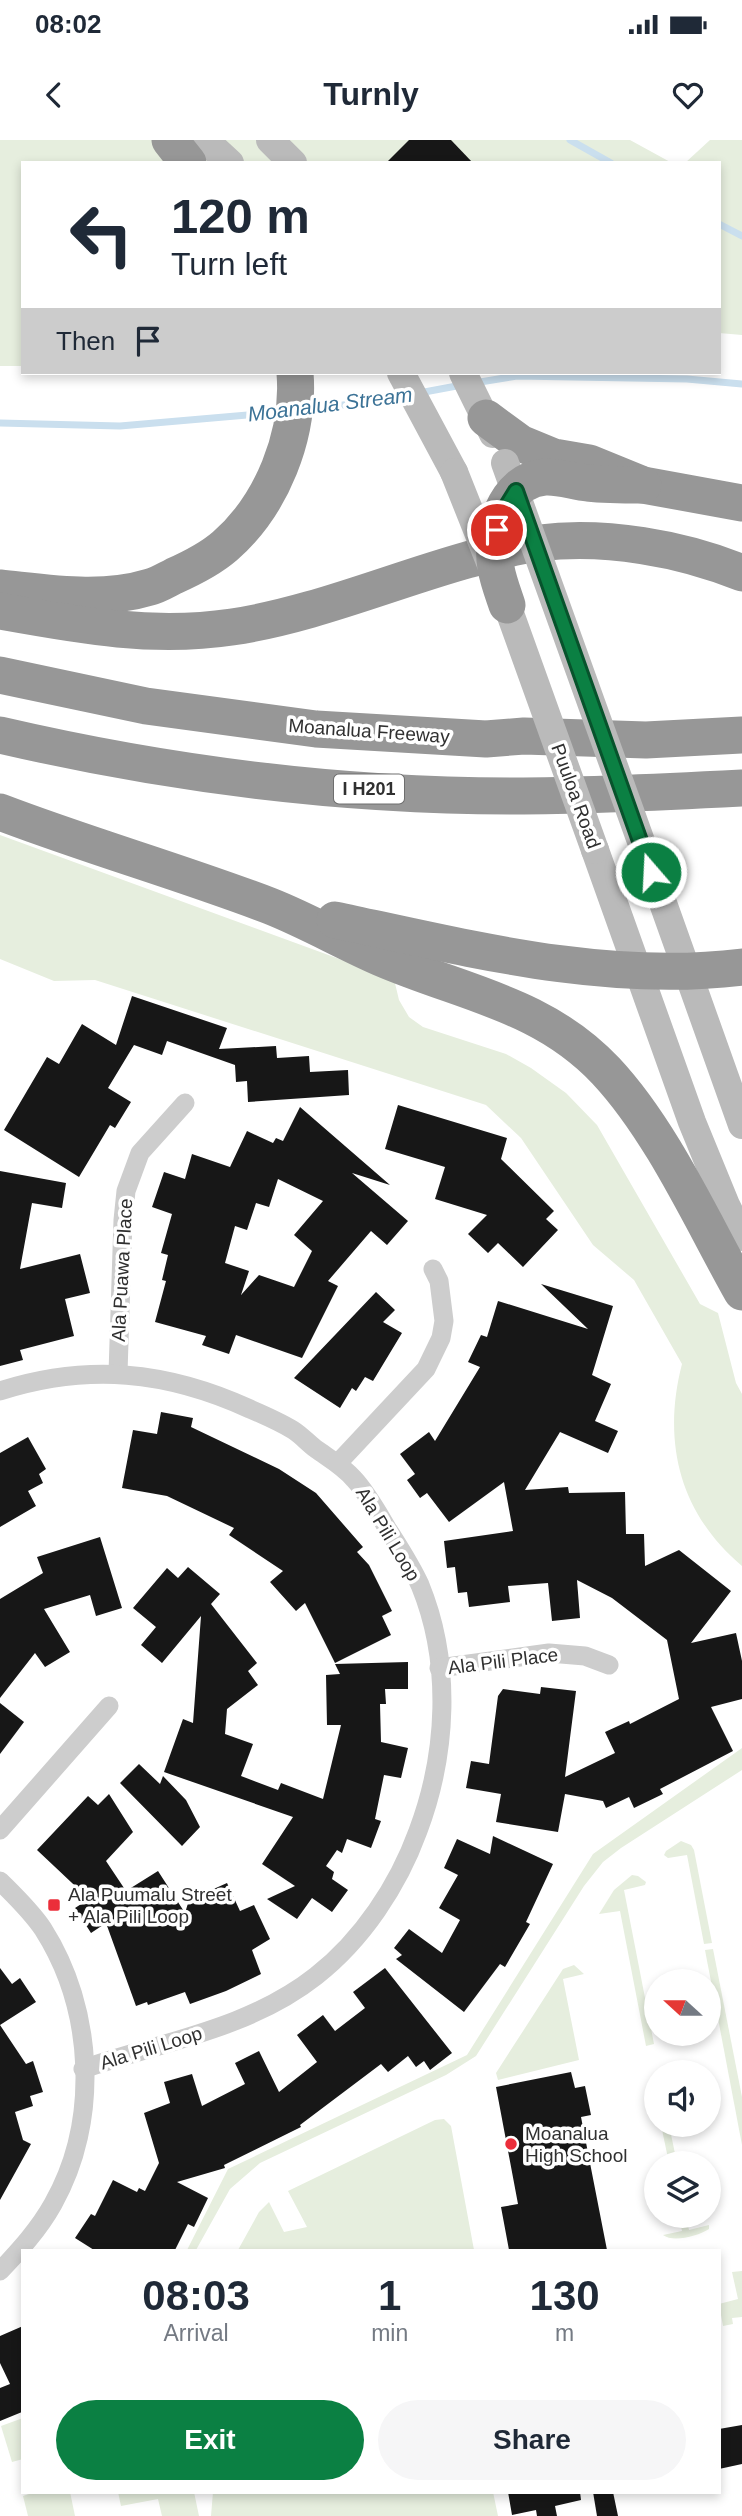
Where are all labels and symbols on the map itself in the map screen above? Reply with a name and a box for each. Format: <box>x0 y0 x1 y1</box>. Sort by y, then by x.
water label: Moanalua Stream <box>246 382 414 426</box>
pin <box>467 500 527 560</box>
street label: Moanalua Freeway <box>288 715 451 747</box>
street label: Puuloa Road <box>547 741 605 851</box>
road number: I H201 <box>334 774 404 804</box>
position arrow <box>614 835 688 909</box>
street label: Ala Puawa Place <box>108 1198 136 1342</box>
street label: Ala Pili Loop <box>352 1483 424 1585</box>
street label: Ala Pili Place <box>447 1644 559 1678</box>
place label: Ala Puumalu Street + Ala Pili Loop <box>68 1884 232 1927</box>
marker: Ala Puumalu Street + Ala Pili Loop <box>46 1897 62 1913</box>
north arrow <box>644 1969 721 2046</box>
street label: Ala Pili Loop <box>97 2023 205 2073</box>
place label: Moanalua High School <box>525 2123 627 2166</box>
marker: Moanalua High School <box>503 2136 519 2152</box>

